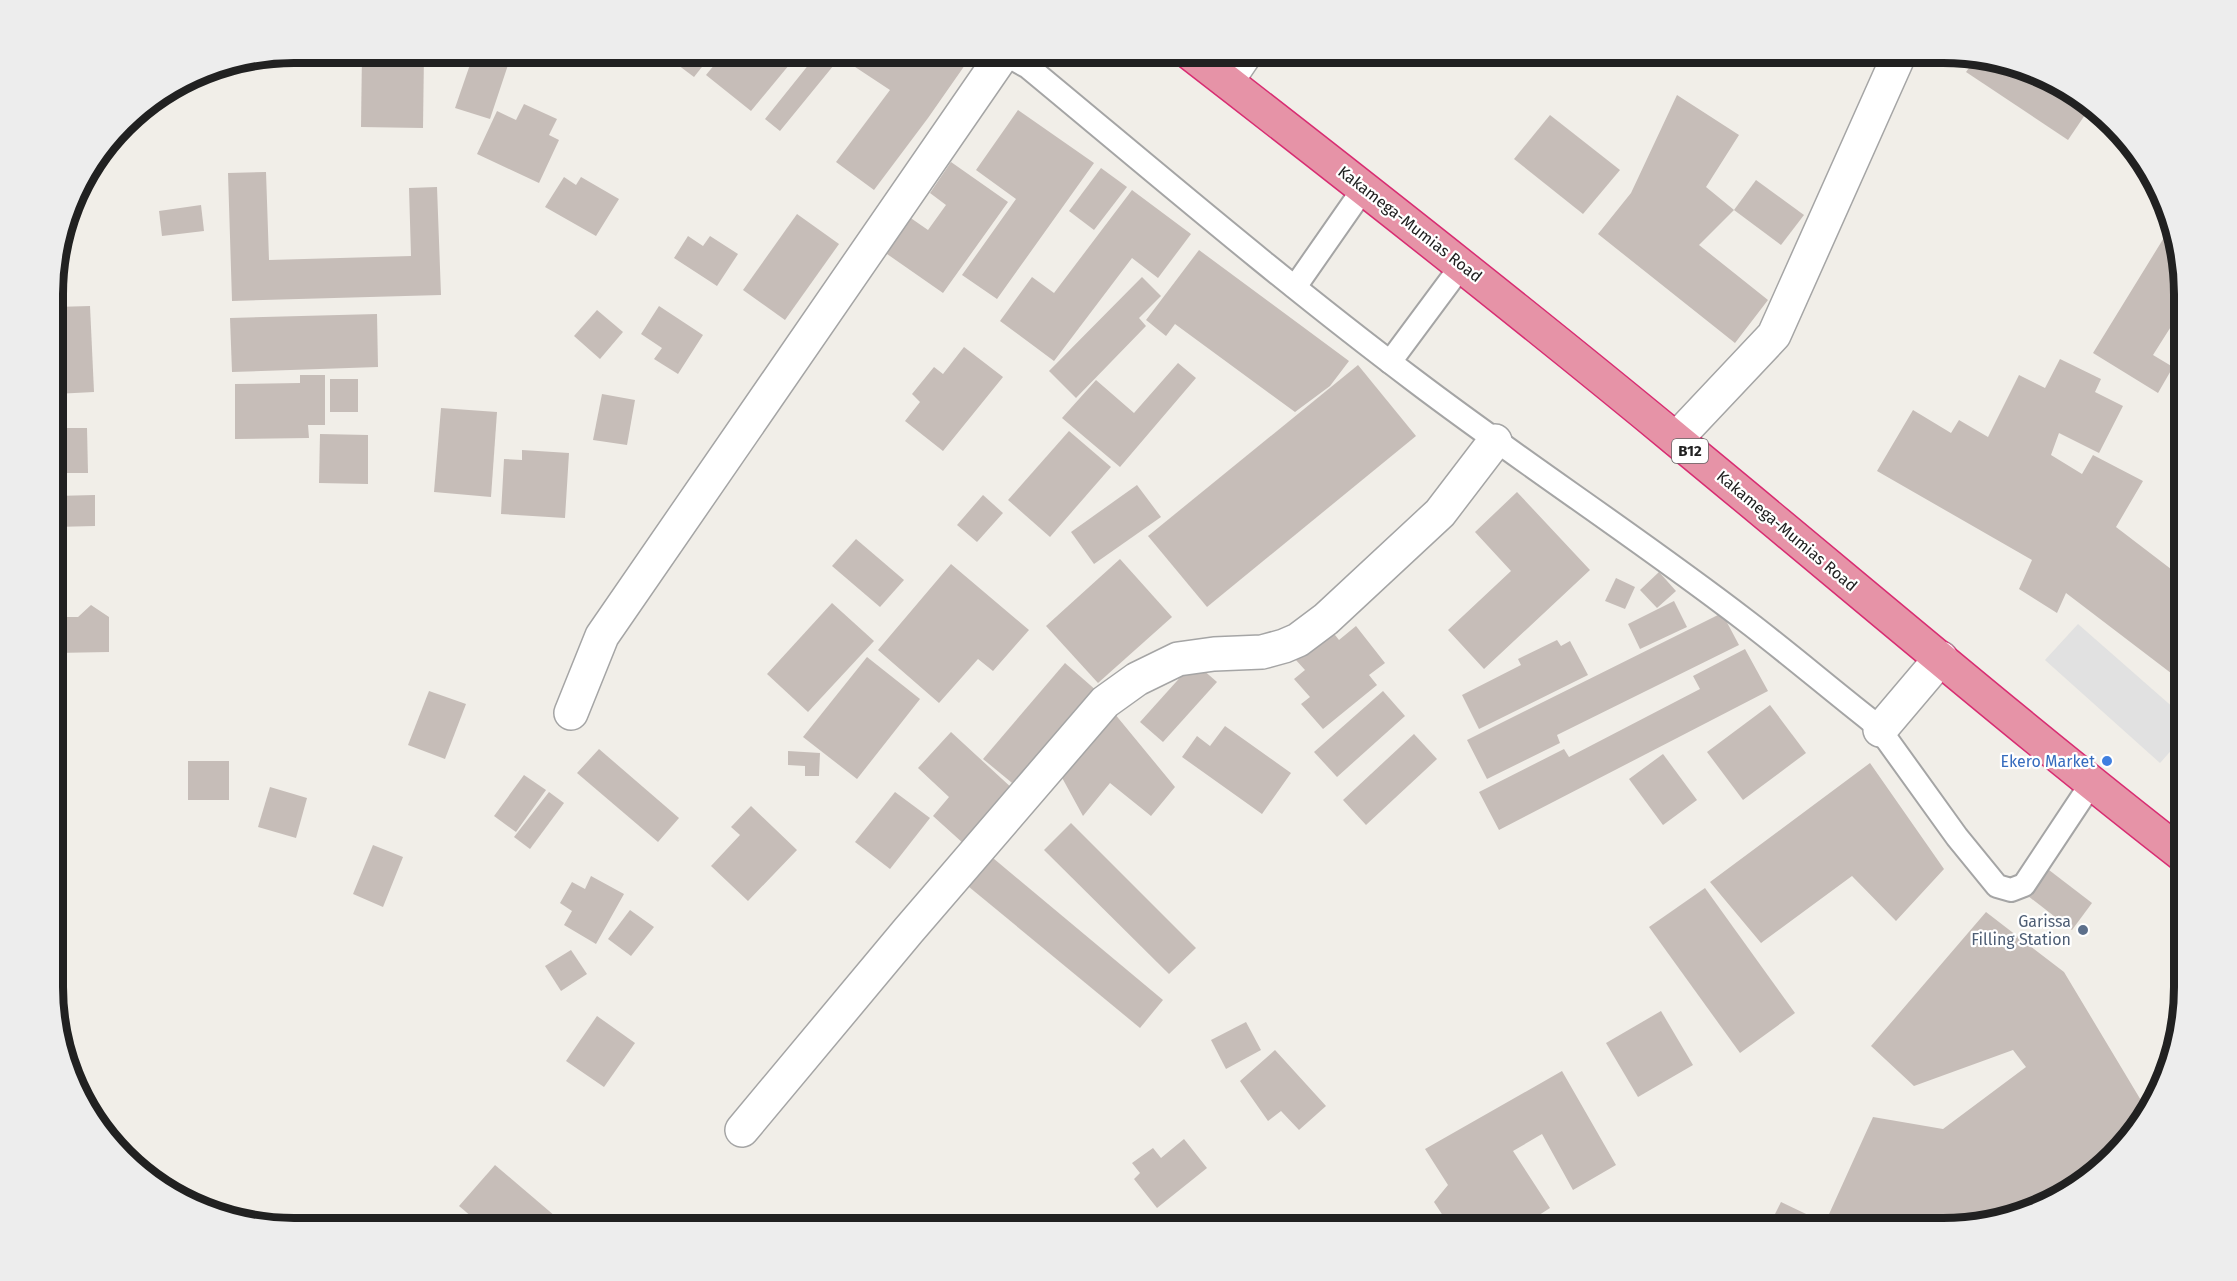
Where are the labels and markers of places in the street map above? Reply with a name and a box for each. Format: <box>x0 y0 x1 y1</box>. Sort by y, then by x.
place label: Ekero Market <box>2001 752 2095 771</box>
marker: Ekero Market <box>2100 754 2114 768</box>
place label: Garissa Filling Station <box>1971 912 2071 949</box>
marker: Garissa Filling Station <box>2076 923 2090 937</box>

